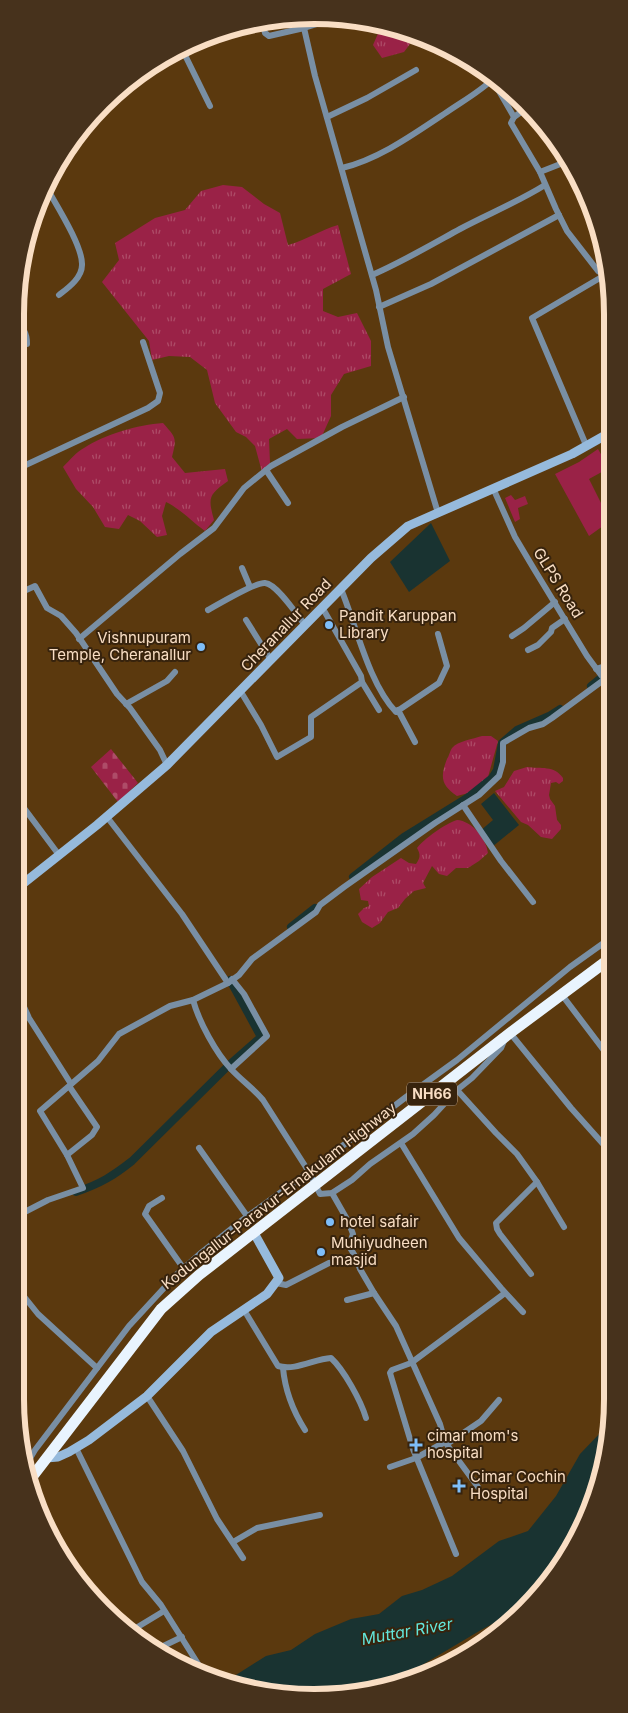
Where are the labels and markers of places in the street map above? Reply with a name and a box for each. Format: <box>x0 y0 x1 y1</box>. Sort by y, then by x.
place label: Pandit Karuppan Library <box>339 606 457 642</box>
marker: Pandit Karuppan Library <box>323 619 335 631</box>
place label: Vishnupuram Temple, Cheranallur <box>49 628 191 664</box>
marker: Vishnupuram Temple, Cheranallur <box>195 641 207 653</box>
place label: hotel safair <box>340 1212 419 1231</box>
marker: hotel safair <box>324 1216 336 1228</box>
place label: Muhiyudheen masjid <box>331 1233 428 1269</box>
marker: Muhiyudheen masjid <box>315 1246 327 1258</box>
place label: cimar mom's hospital <box>427 1426 518 1462</box>
marker: cimar mom's hospital <box>409 1438 423 1452</box>
place label: Cimar Cochin Hospital <box>470 1467 566 1503</box>
marker: Cimar Cochin Hospital <box>452 1479 466 1493</box>

